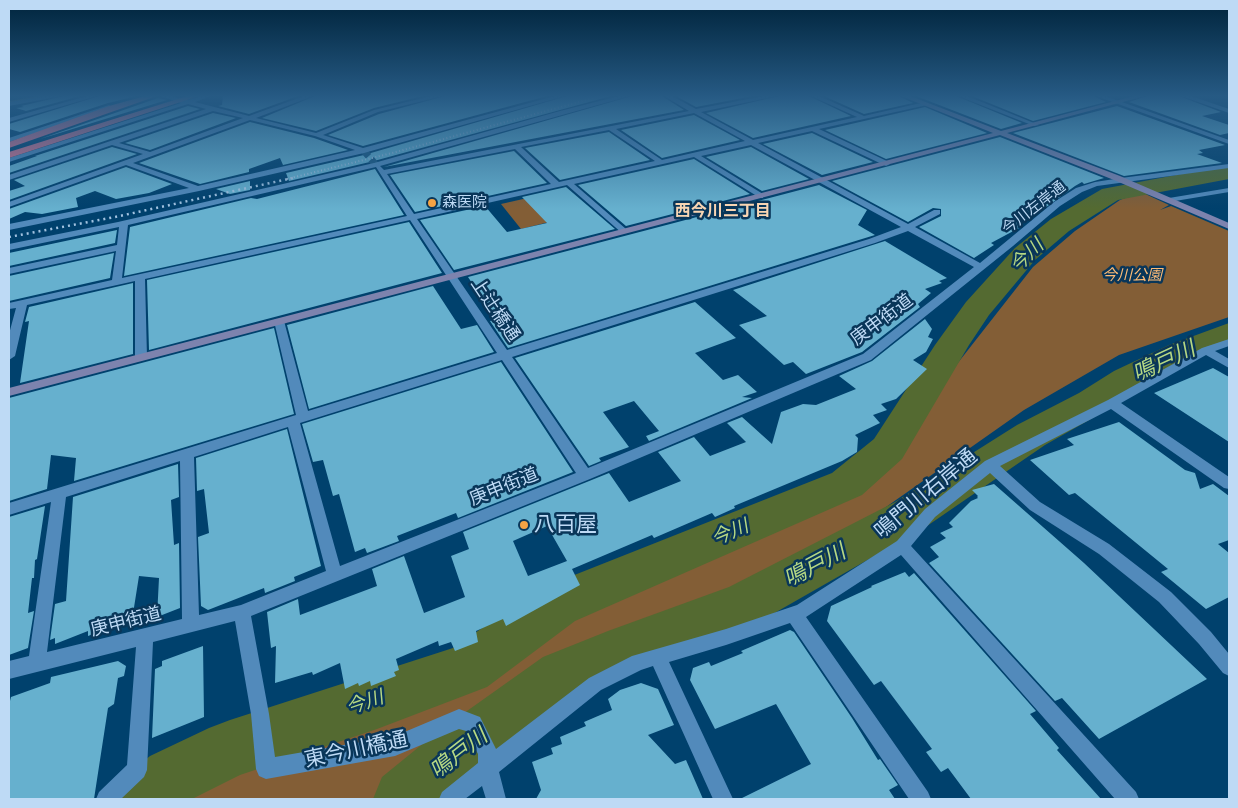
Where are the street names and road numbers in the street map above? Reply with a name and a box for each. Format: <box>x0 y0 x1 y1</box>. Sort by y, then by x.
street label: 今川左岸通 <box>999 178 1069 238</box>
street label: 上辻橋通 <box>466 274 524 346</box>
street label: 庚申街道 <box>847 290 917 350</box>
street label: 鳴門川右岸通 <box>870 444 982 544</box>
street label: 庚申街道 <box>467 464 541 510</box>
street label: 庚申街道 <box>88 603 164 641</box>
street label: 東今川橋通 <box>302 727 410 773</box>

